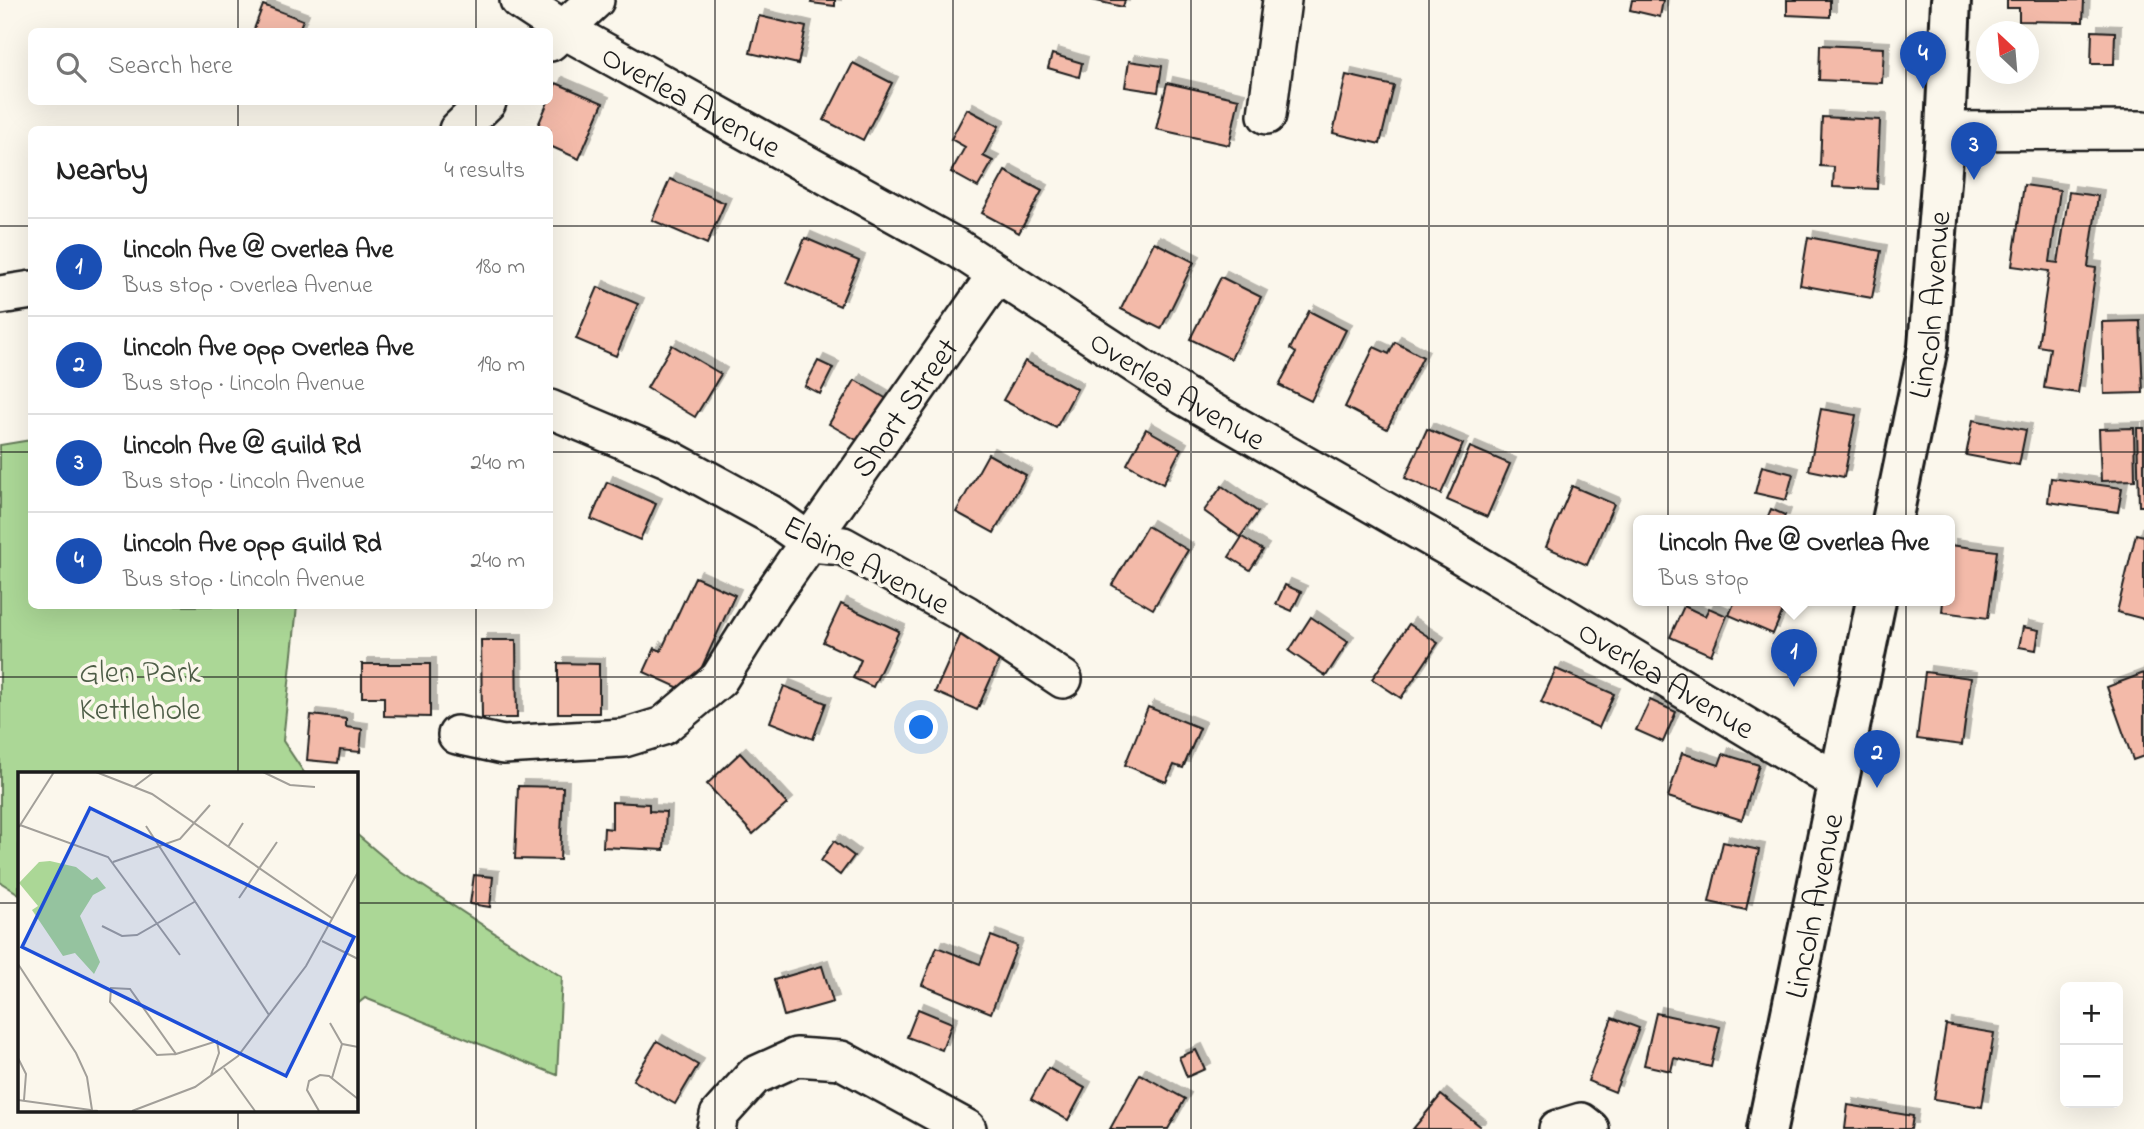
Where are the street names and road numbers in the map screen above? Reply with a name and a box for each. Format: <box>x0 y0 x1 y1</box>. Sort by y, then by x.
street label: Overlea Avenue <box>592 35 789 173</box>
street label: Lincoln Avenue <box>1898 209 1966 403</box>
street label: Overlea Avenue <box>1079 320 1274 465</box>
street label: Short Street <box>841 329 972 489</box>
street label: Elaine Avenue <box>774 505 958 630</box>
street label: Overlea Avenue <box>1567 610 1763 754</box>
street label: Lincoln Avenue <box>1774 809 1859 1003</box>

